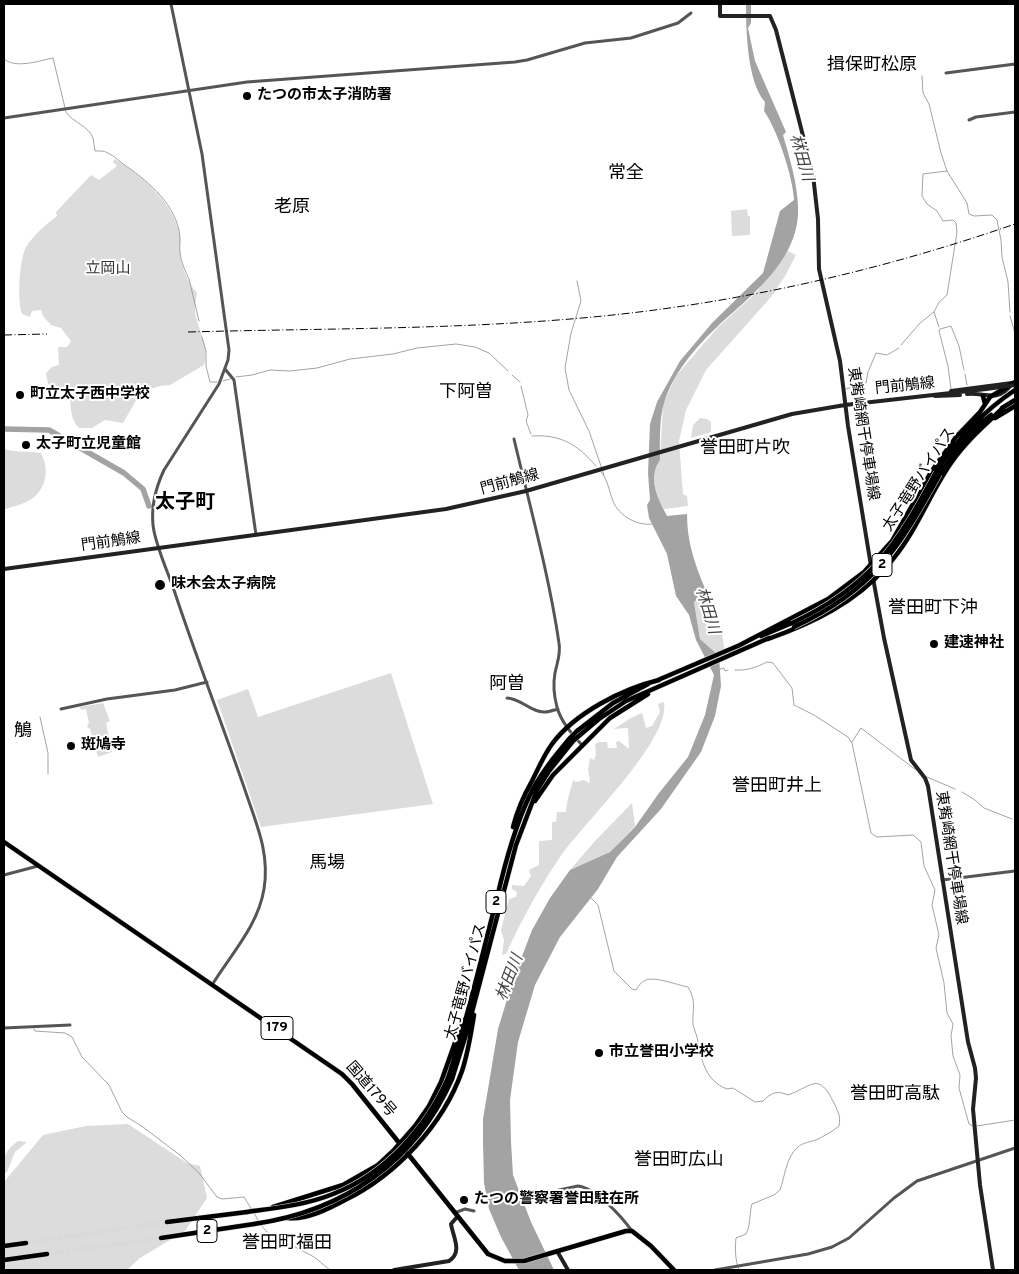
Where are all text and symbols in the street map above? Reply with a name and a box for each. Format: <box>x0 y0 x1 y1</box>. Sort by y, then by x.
district label: 揖保町松原 <box>827 55 917 77</box>
place label: たつの市太子消防署 <box>257 87 392 105</box>
marker: たつの市太子消防署 <box>241 90 253 102</box>
water label: 林田川 <box>784 132 816 184</box>
district label: 常全 <box>608 163 644 185</box>
district label: 老原 <box>274 197 310 219</box>
park label: 立岡山 <box>86 261 130 279</box>
street label: 東觜崎網干停車場線 <box>843 366 881 502</box>
street label: 門前鵤線 <box>874 375 936 399</box>
district label: 下阿曽 <box>439 382 493 404</box>
place label: 町立太子西中学校 <box>30 386 150 404</box>
marker: 町立太子西中学校 <box>14 389 26 401</box>
street label: 太子竜野バイパス <box>880 425 960 535</box>
place label: 太子町立児童館 <box>36 436 141 454</box>
district label: 誉田町片吹 <box>700 438 790 460</box>
marker: 太子町立児童館 <box>20 439 32 451</box>
street label: 門前鵤線 <box>479 467 541 499</box>
district label: 太子町 <box>155 492 215 516</box>
street label: 門前鵤線 <box>80 530 142 556</box>
road number: 2 <box>872 554 892 576</box>
place label: 味木会太子病院 <box>171 576 276 594</box>
marker: 味木会太子病院 <box>153 578 167 592</box>
water label: 林田川 <box>690 585 722 637</box>
district label: 誉田町下沖 <box>888 598 978 620</box>
place label: 建速神社 <box>944 635 1004 653</box>
marker: 建速神社 <box>928 638 940 650</box>
district label: 阿曽 <box>489 674 525 696</box>
district label: 鵤 <box>14 721 32 743</box>
place label: 斑鳩寺 <box>81 737 126 755</box>
marker: 斑鳩寺 <box>65 740 77 752</box>
district label: 誉田町井上 <box>732 776 822 798</box>
street label: 東觜崎網干停車場線 <box>931 790 969 926</box>
district label: 馬場 <box>309 853 345 875</box>
road number: 2 <box>486 890 506 914</box>
street label: 太子竜野バイパス <box>443 922 491 1042</box>
water label: 林田川 <box>493 952 529 1004</box>
road number: 179 <box>261 1016 293 1040</box>
place label: 市立誉田小学校 <box>609 1044 714 1062</box>
marker: 市立誉田小学校 <box>593 1047 605 1059</box>
street label: 国道179号 <box>341 1059 399 1121</box>
district label: 誉田町高駄 <box>850 1084 940 1106</box>
district label: 誉田町広山 <box>634 1150 724 1172</box>
place label: たつの警察署誉田駐在所 <box>474 1191 639 1209</box>
marker: たつの警察署誉田駐在所 <box>458 1194 470 1206</box>
road number: 2 <box>197 1220 217 1242</box>
district label: 誉田町福田 <box>242 1233 332 1255</box>

